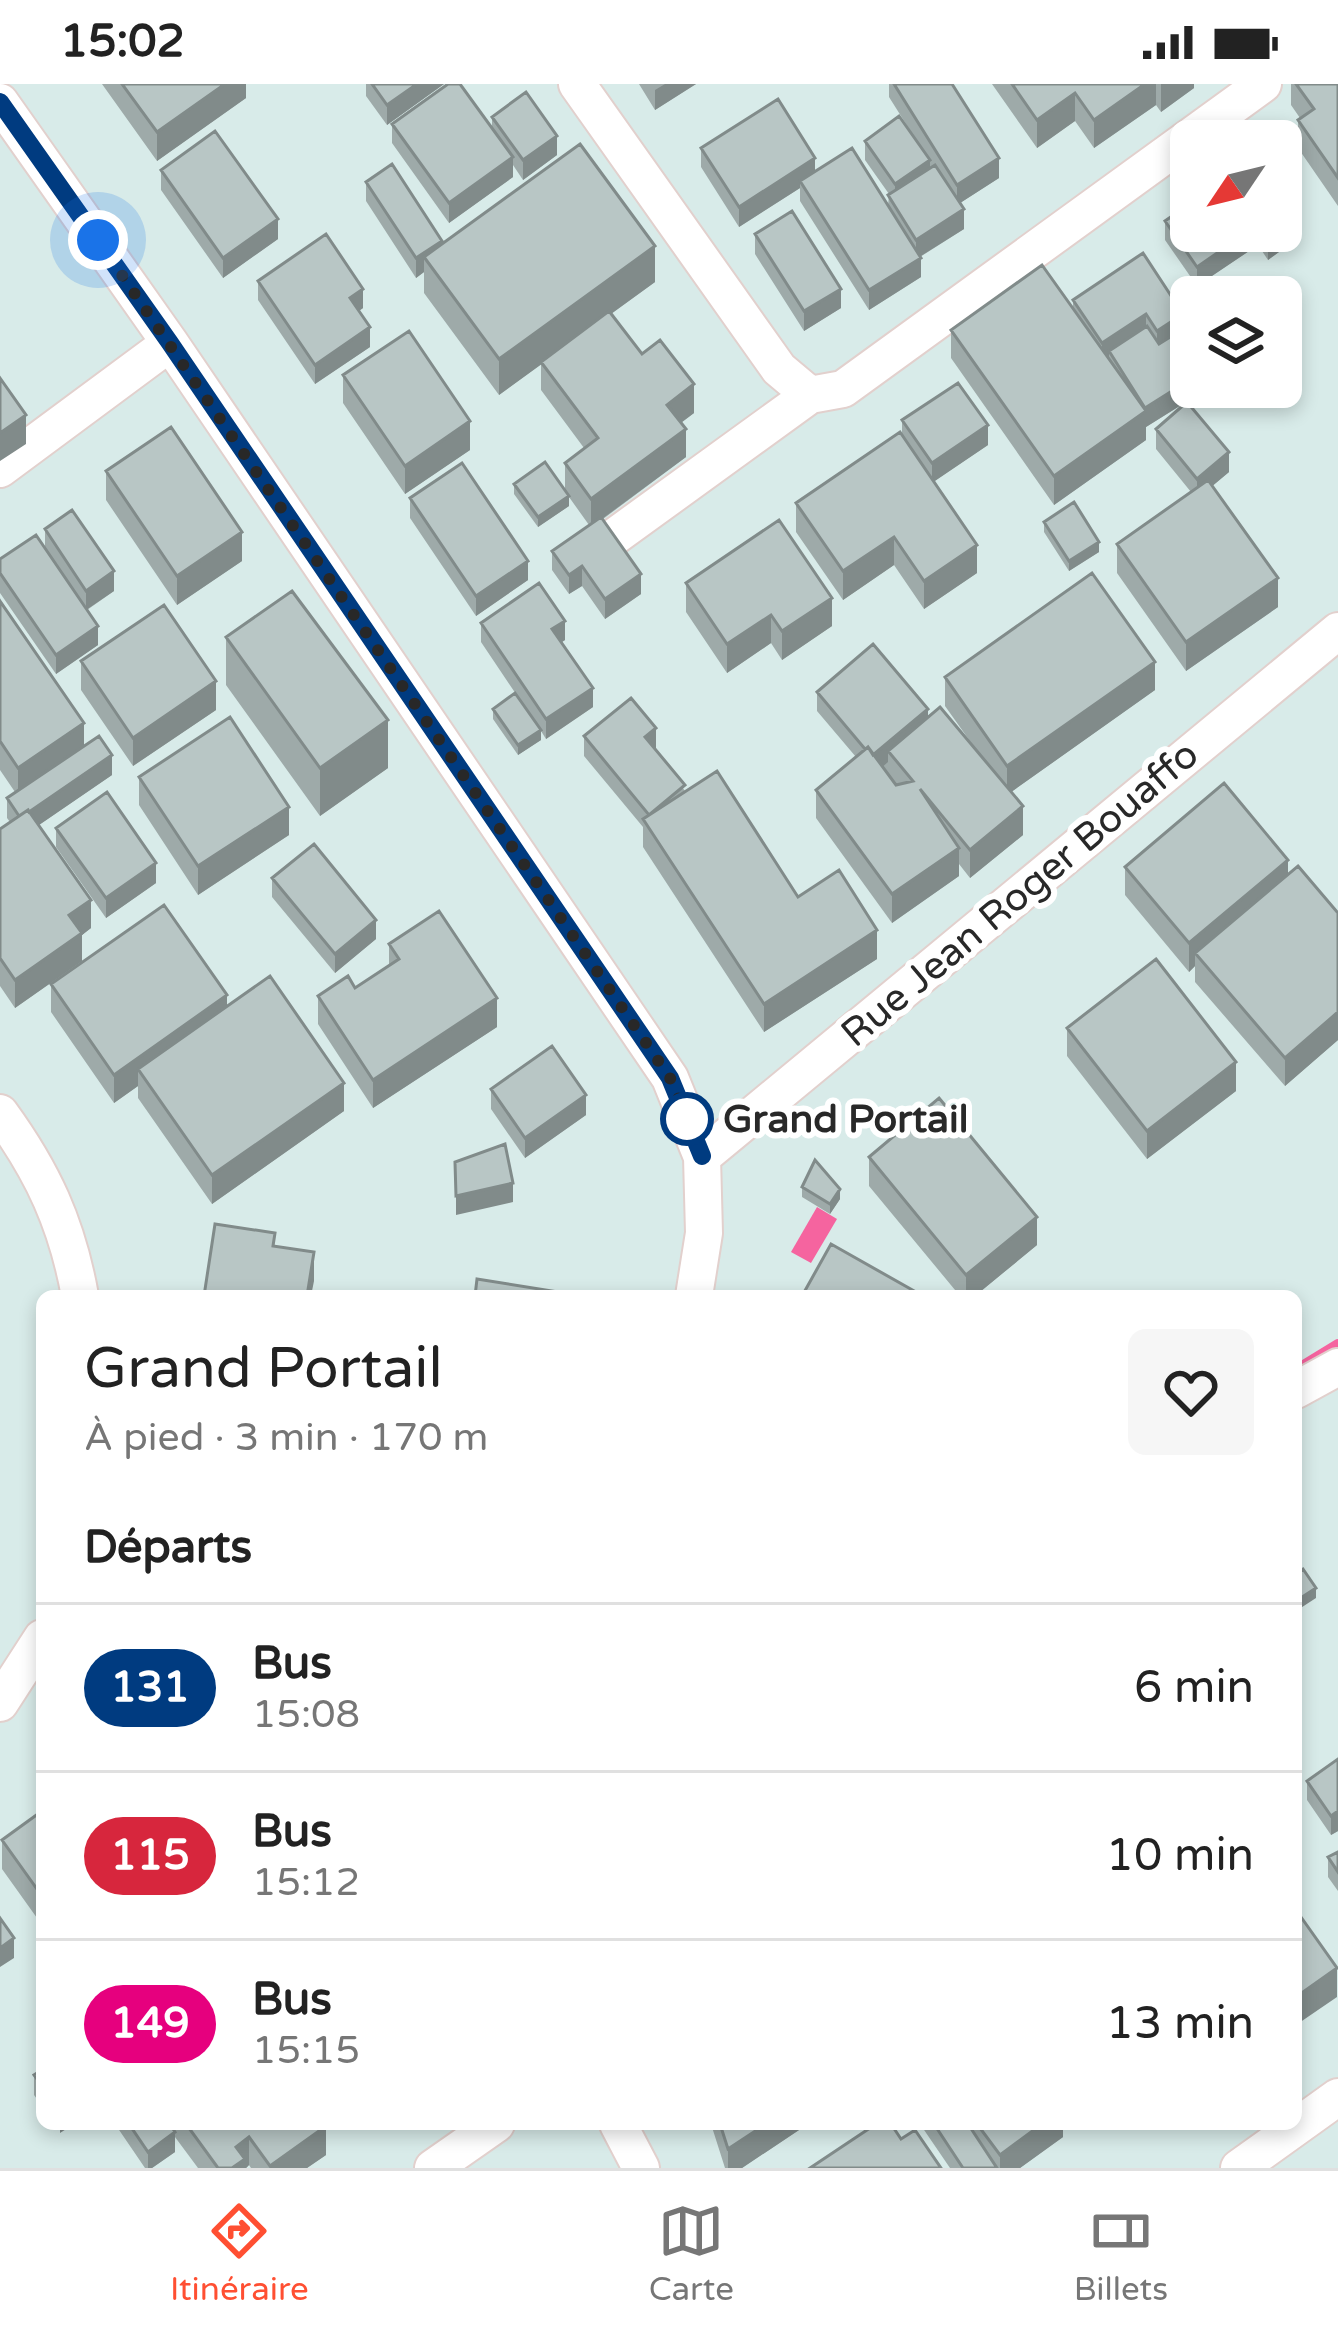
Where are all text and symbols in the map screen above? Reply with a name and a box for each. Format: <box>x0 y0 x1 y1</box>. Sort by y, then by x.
text: 15:02 <box>60 15 185 69</box>
north arrow <box>1170 120 1302 252</box>
map controls <box>1170 120 1302 408</box>
your location <box>68 210 128 270</box>
button: layers <box>1170 276 1302 408</box>
street label: Rue Jean Roger Bouaffo <box>832 731 1208 1057</box>
marker: Grand Portail <box>662 1094 712 1144</box>
place label: Grand Portail <box>723 1096 968 1143</box>
button: heart <box>1128 1329 1254 1455</box>
text: Grand Portail <box>84 1335 443 1403</box>
text: À pied · 3 min · 170 m <box>84 1414 488 1461</box>
text: Départs <box>84 1521 252 1575</box>
text: Bus <box>252 1637 332 1691</box>
text: 6 min <box>1134 1661 1254 1715</box>
text: 131 <box>110 1662 190 1713</box>
text: 15:08 <box>252 1691 360 1738</box>
text: Bus <box>252 1805 332 1859</box>
text: 10 min <box>1106 1829 1254 1883</box>
text: 115 <box>110 1830 190 1881</box>
text: 15:12 <box>252 1859 360 1906</box>
text: Bus <box>252 1973 332 2027</box>
text: 13 min <box>1106 1997 1254 2051</box>
text: 149 <box>110 1998 190 2049</box>
text: 15:15 <box>252 2027 360 2074</box>
tab: Itinéraire <box>170 2198 309 2309</box>
tab: Carte <box>649 2198 734 2309</box>
tab: Billets <box>1074 2198 1168 2309</box>

